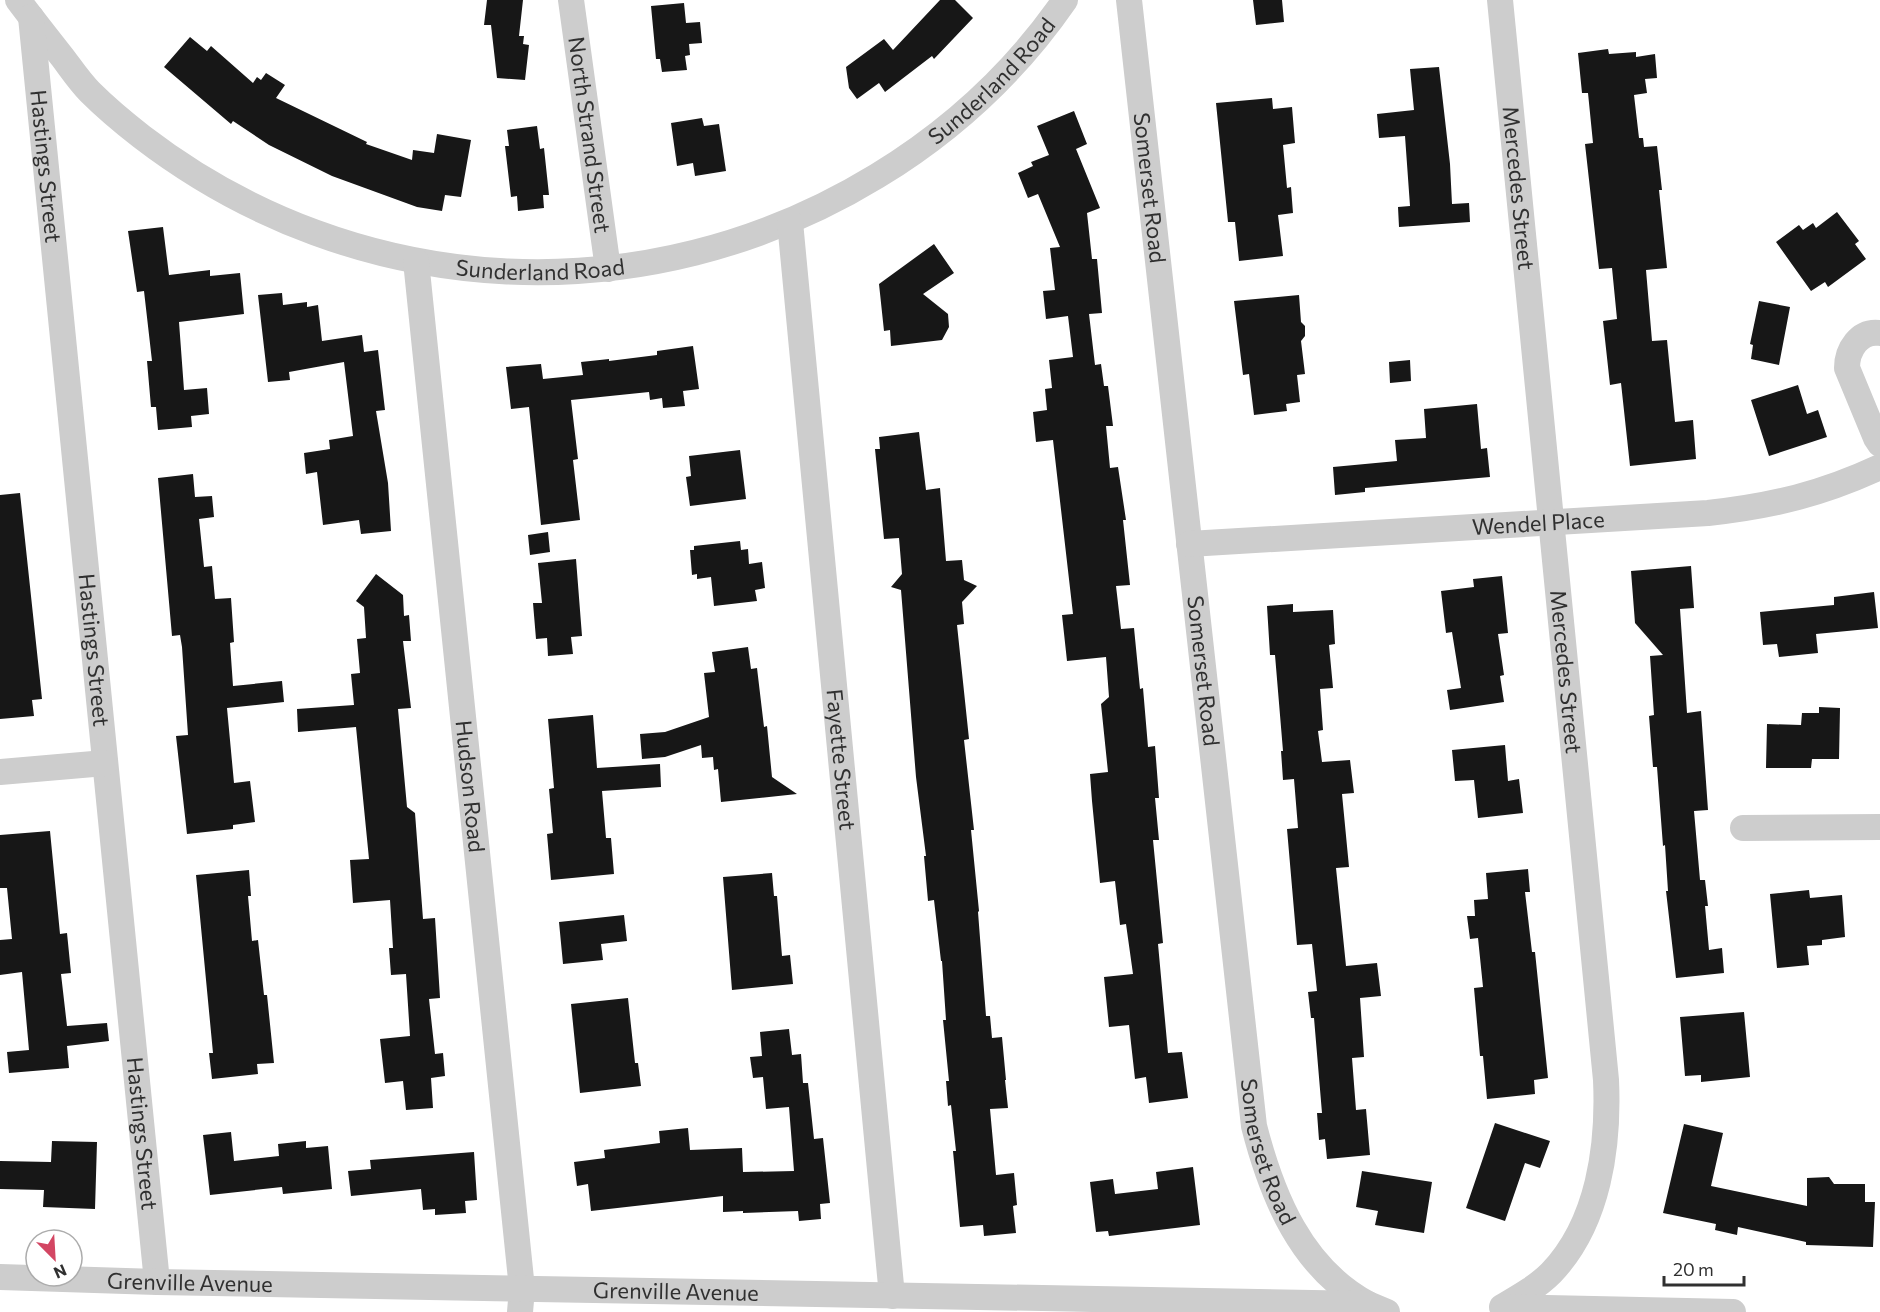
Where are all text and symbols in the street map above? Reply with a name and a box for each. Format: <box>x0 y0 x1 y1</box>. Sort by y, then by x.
street label: Sunderland Road <box>922 12 1060 150</box>
street label: North Strand Street <box>563 35 617 235</box>
street label: Hastings Street <box>25 88 67 244</box>
street label: Mercedes Street <box>1497 105 1540 271</box>
street label: Somerset Road <box>1129 111 1172 265</box>
street label: Sunderland Road <box>455 252 626 285</box>
street label: Wendel Place <box>1471 505 1605 540</box>
street label: Hastings Street <box>73 572 116 728</box>
street label: Mercedes Street <box>1545 589 1588 755</box>
street label: Somerset Road <box>1182 594 1226 748</box>
street label: Fayette Street <box>821 688 862 831</box>
street label: Hudson Road <box>450 719 491 854</box>
street label: Hastings Street <box>122 1056 164 1211</box>
street label: Somerset Road <box>1236 1077 1302 1229</box>
north arrow <box>24 1228 84 1288</box>
scale bar <box>1664 1249 1744 1287</box>
text: 20 m <box>1673 1258 1714 1280</box>
text: N <box>51 1261 70 1283</box>
street label: Grenville Avenue <box>107 1266 273 1297</box>
street label: Grenville Avenue <box>593 1276 759 1306</box>

